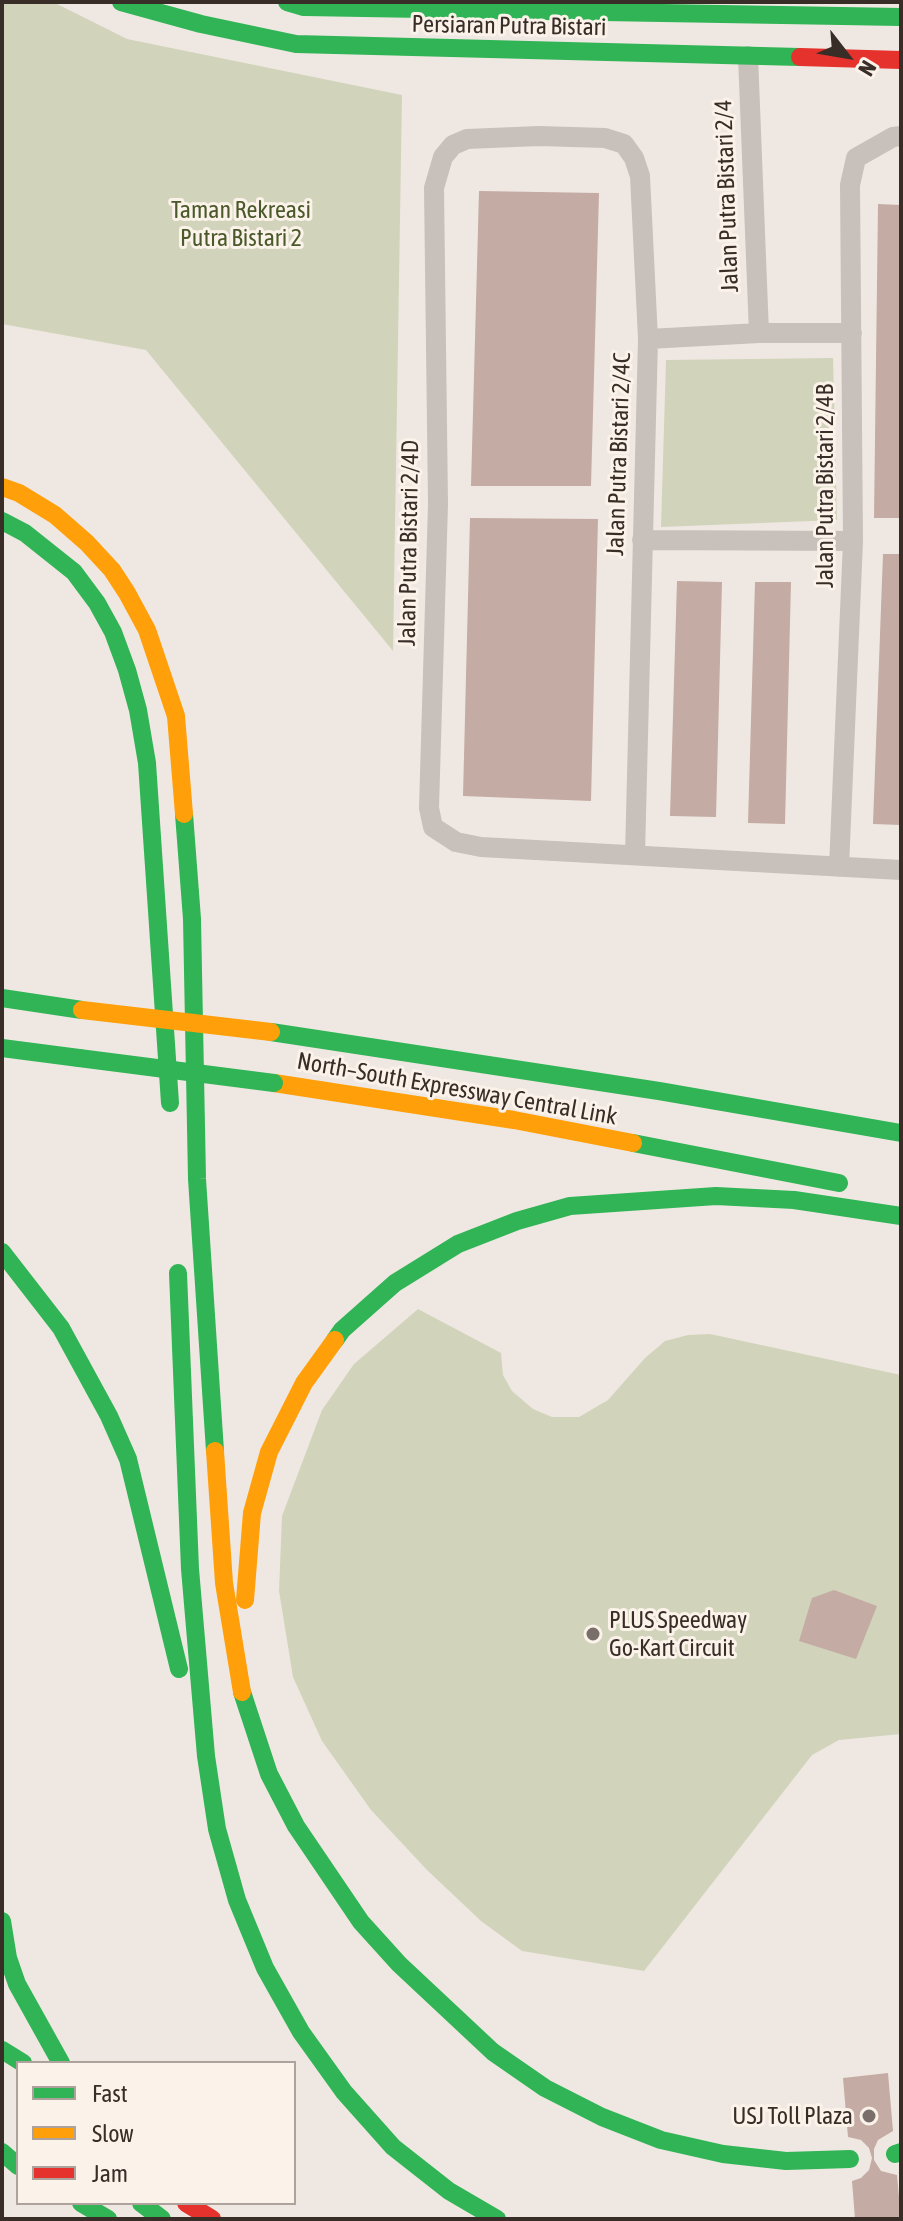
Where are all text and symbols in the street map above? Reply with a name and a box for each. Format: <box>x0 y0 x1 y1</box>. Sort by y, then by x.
street label: Persiaran Putra Bistari <box>411 10 607 42</box>
north arrow <box>807 16 887 96</box>
text: N <box>853 56 882 81</box>
street label: Jalan Putra Bistari 2/4 <box>709 99 745 293</box>
park label: Taman Rekreasi Putra Bistari 2 <box>171 196 311 252</box>
street label: Jalan Putra Bistari 2/4C <box>601 352 637 556</box>
street label: Jalan Putra Bistari 2/4B <box>811 384 839 588</box>
street label: Jalan Putra Bistari 2/4D <box>393 440 425 646</box>
street label: North–South Expressway Central Link <box>295 1047 619 1131</box>
place label: PLUS Speedway Go-Kart Circuit <box>609 1606 747 1662</box>
marker: PLUS Speedway Go-Kart Circuit <box>584 1625 602 1643</box>
legend <box>16 2061 296 2205</box>
text: Fast <box>92 2080 128 2107</box>
place label: USJ Toll Plaza <box>732 2102 853 2130</box>
marker: USJ Toll Plaza <box>860 2107 878 2125</box>
text: Slow <box>92 2120 134 2147</box>
text: Jam <box>92 2160 128 2187</box>

